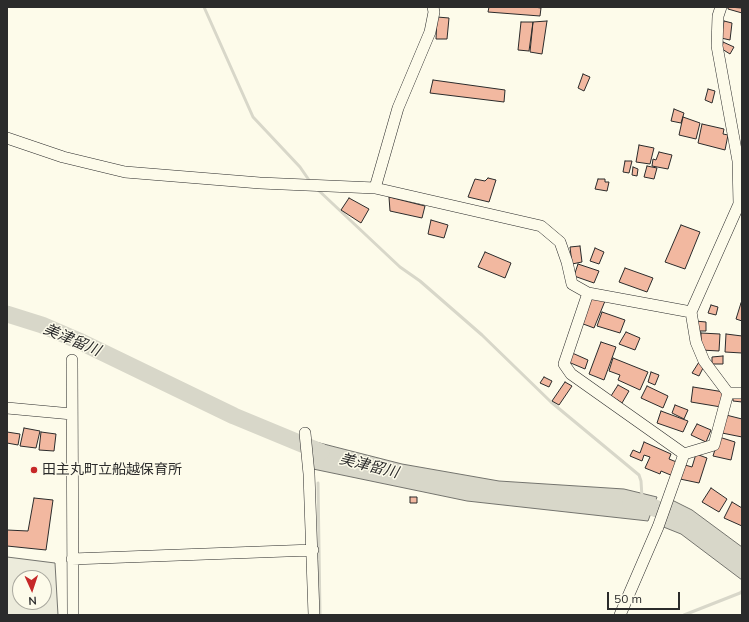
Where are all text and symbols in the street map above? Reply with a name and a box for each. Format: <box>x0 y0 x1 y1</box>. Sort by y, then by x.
water label: 美津留川 <box>41 320 103 360</box>
water label: 美津留川 <box>338 450 400 482</box>
place label: 田主丸町立船越保育所 <box>42 462 182 478</box>
marker: 田主丸町立船越保育所 <box>29 465 39 475</box>
north arrow <box>12 570 52 610</box>
scale bar <box>609 584 682 610</box>
text: 50 m <box>614 591 642 606</box>
text: N <box>28 594 37 608</box>

